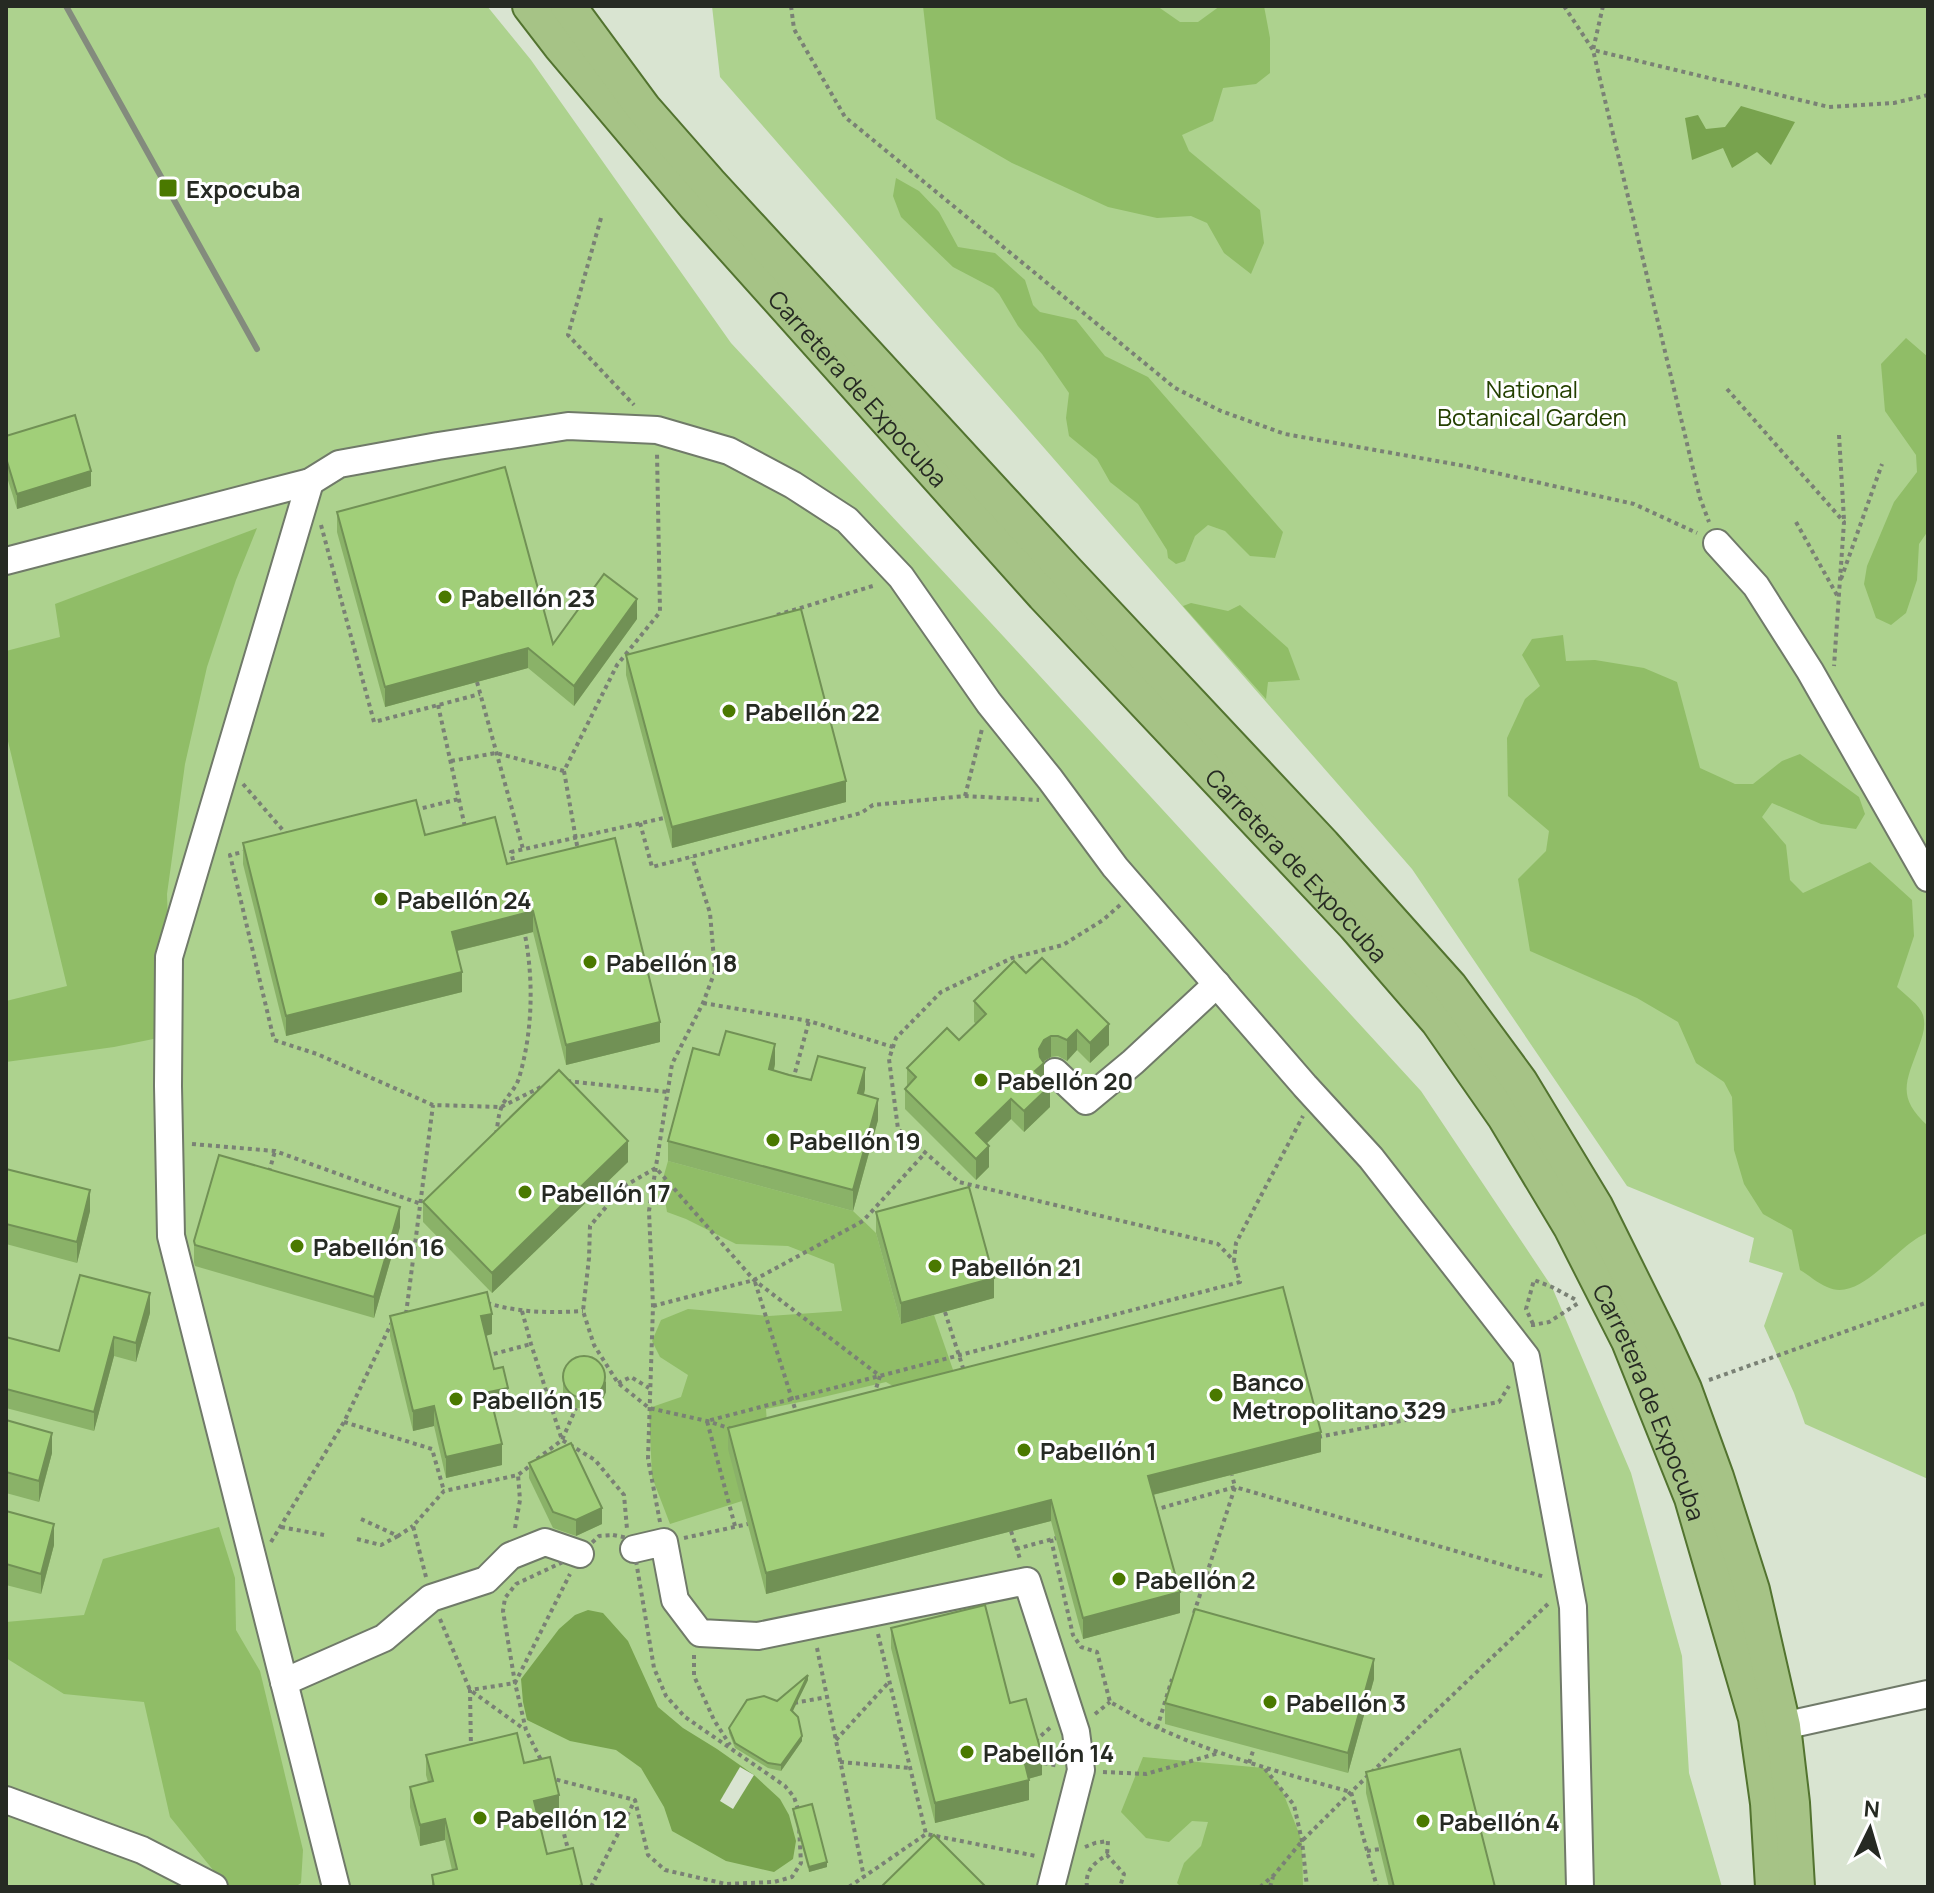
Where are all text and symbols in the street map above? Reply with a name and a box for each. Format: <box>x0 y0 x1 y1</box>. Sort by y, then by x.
place label: Expocuba <box>186 172 300 205</box>
marker: Expocuba <box>157 177 179 199</box>
street label: Carretera de Expocuba <box>762 282 956 494</box>
park label: National Botanical Garden <box>1437 372 1627 433</box>
place label: Pabellón 23 <box>461 581 595 614</box>
marker: Pabellón 23 <box>436 588 454 606</box>
place label: Pabellón 22 <box>745 695 880 728</box>
marker: Pabellón 22 <box>720 702 738 720</box>
street label: Carretera de Expocuba <box>1199 761 1396 969</box>
place label: Pabellón 24 <box>397 883 532 916</box>
marker: Pabellón 24 <box>372 890 390 908</box>
place label: Pabellón 18 <box>606 946 737 979</box>
marker: Pabellón 18 <box>581 953 599 971</box>
place label: Pabellón 20 <box>997 1064 1133 1097</box>
marker: Pabellón 20 <box>972 1071 990 1089</box>
place label: Pabellón 19 <box>789 1124 921 1157</box>
marker: Pabellón 19 <box>764 1131 782 1149</box>
place label: Pabellón 17 <box>541 1176 671 1209</box>
marker: Pabellón 17 <box>516 1183 534 1201</box>
place label: Pabellón 16 <box>313 1230 445 1263</box>
marker: Pabellón 16 <box>288 1237 306 1255</box>
place label: Pabellón 21 <box>951 1250 1082 1283</box>
marker: Pabellón 21 <box>926 1257 944 1275</box>
street label: Carretera de Expocuba <box>1586 1278 1714 1524</box>
place label: Banco Metropolitano 329 <box>1232 1365 1446 1426</box>
place label: Pabellón 15 <box>472 1383 603 1416</box>
marker: Banco Metropolitano 329 <box>1207 1386 1225 1404</box>
marker: Pabellón 15 <box>447 1390 465 1408</box>
place label: Pabellón 1 <box>1040 1434 1157 1467</box>
marker: Pabellón 1 <box>1015 1441 1033 1459</box>
place label: Pabellón 2 <box>1135 1563 1255 1596</box>
marker: Pabellón 2 <box>1110 1570 1128 1588</box>
place label: Pabellón 3 <box>1286 1686 1406 1719</box>
marker: Pabellón 3 <box>1261 1693 1279 1711</box>
place label: Pabellón 14 <box>983 1736 1114 1769</box>
marker: Pabellón 14 <box>958 1743 976 1761</box>
north arrow <box>1830 1789 1910 1869</box>
text: N <box>1863 1793 1881 1825</box>
place label: Pabellón 12 <box>496 1802 627 1835</box>
place label: Pabellón 4 <box>1439 1805 1560 1838</box>
marker: Pabellón 12 <box>471 1809 489 1827</box>
marker: Pabellón 4 <box>1414 1812 1432 1830</box>

